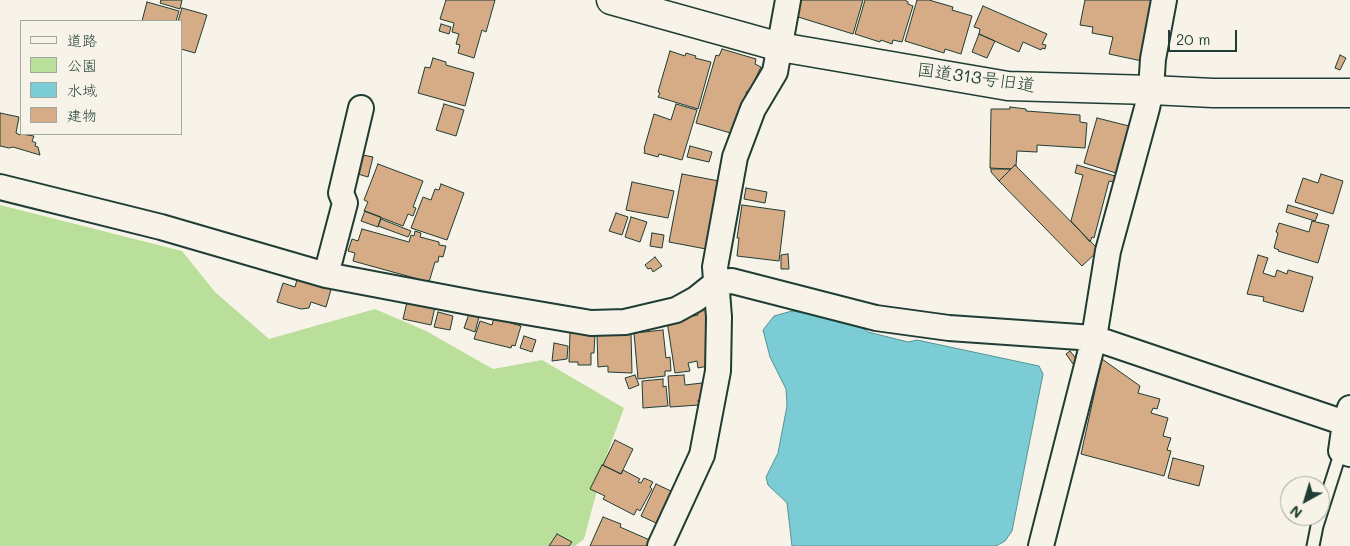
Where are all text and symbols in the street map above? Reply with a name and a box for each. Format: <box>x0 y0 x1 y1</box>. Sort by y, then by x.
legend <box>20 20 182 135</box>
scale bar <box>1170 20 1239 52</box>
text: 20 m <box>1176 29 1210 49</box>
text: 道路 <box>67 30 97 50</box>
text: 公園 <box>67 55 97 75</box>
street label: 国道313号旧道 <box>916 59 1036 97</box>
text: 水域 <box>67 80 97 100</box>
text: 建物 <box>67 105 97 125</box>
north arrow <box>1280 476 1330 526</box>
text: N <box>1286 502 1306 523</box>

